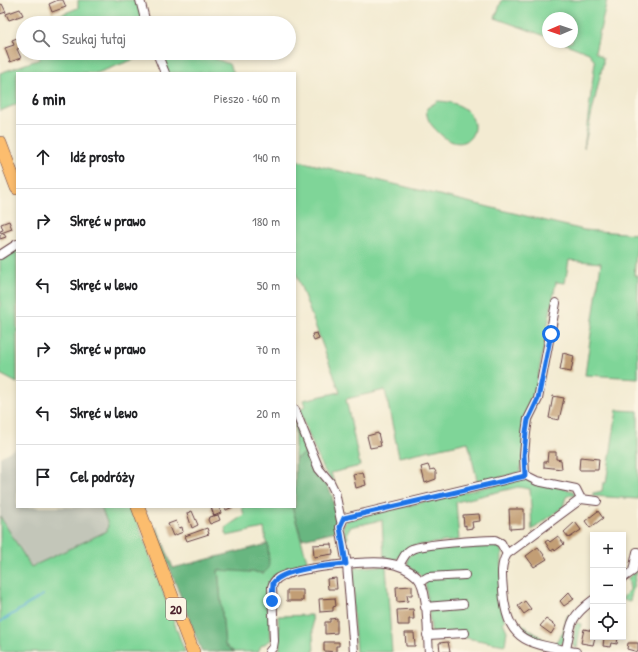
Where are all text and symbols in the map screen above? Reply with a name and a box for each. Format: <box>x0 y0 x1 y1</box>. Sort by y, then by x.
north arrow <box>542 12 578 48</box>
search box <box>16 16 296 60</box>
icon: search <box>30 27 52 49</box>
text: Szukaj tutaj <box>62 28 126 49</box>
text: 6 min <box>32 87 66 110</box>
text: Pieszo · 460 m <box>214 89 280 107</box>
icon: ahead <box>32 146 54 168</box>
text: Idź prosto <box>70 146 124 167</box>
text: 140 m <box>253 148 280 166</box>
icon: right <box>32 210 54 232</box>
text: Skręć w prawo <box>70 210 146 231</box>
text: 180 m <box>252 212 280 230</box>
icon: left <box>32 274 54 296</box>
text: Skręć w lewo <box>70 274 137 295</box>
text: 50 m <box>257 276 280 294</box>
route start <box>542 325 560 343</box>
icon: right <box>32 338 54 360</box>
text: Skręć w prawo <box>70 338 146 359</box>
text: 70 m <box>256 340 280 358</box>
icon: left <box>32 402 54 424</box>
text: Skręć w lewo <box>70 402 137 423</box>
text: 20 m <box>256 404 280 422</box>
icon: arrive <box>32 466 54 488</box>
text: Cel podróży <box>70 466 135 487</box>
map controls <box>590 532 626 640</box>
button: + <box>590 532 626 568</box>
button: − <box>590 568 626 604</box>
route end <box>263 592 281 610</box>
road number: 20 <box>166 598 186 620</box>
button: locate <box>590 604 626 640</box>

